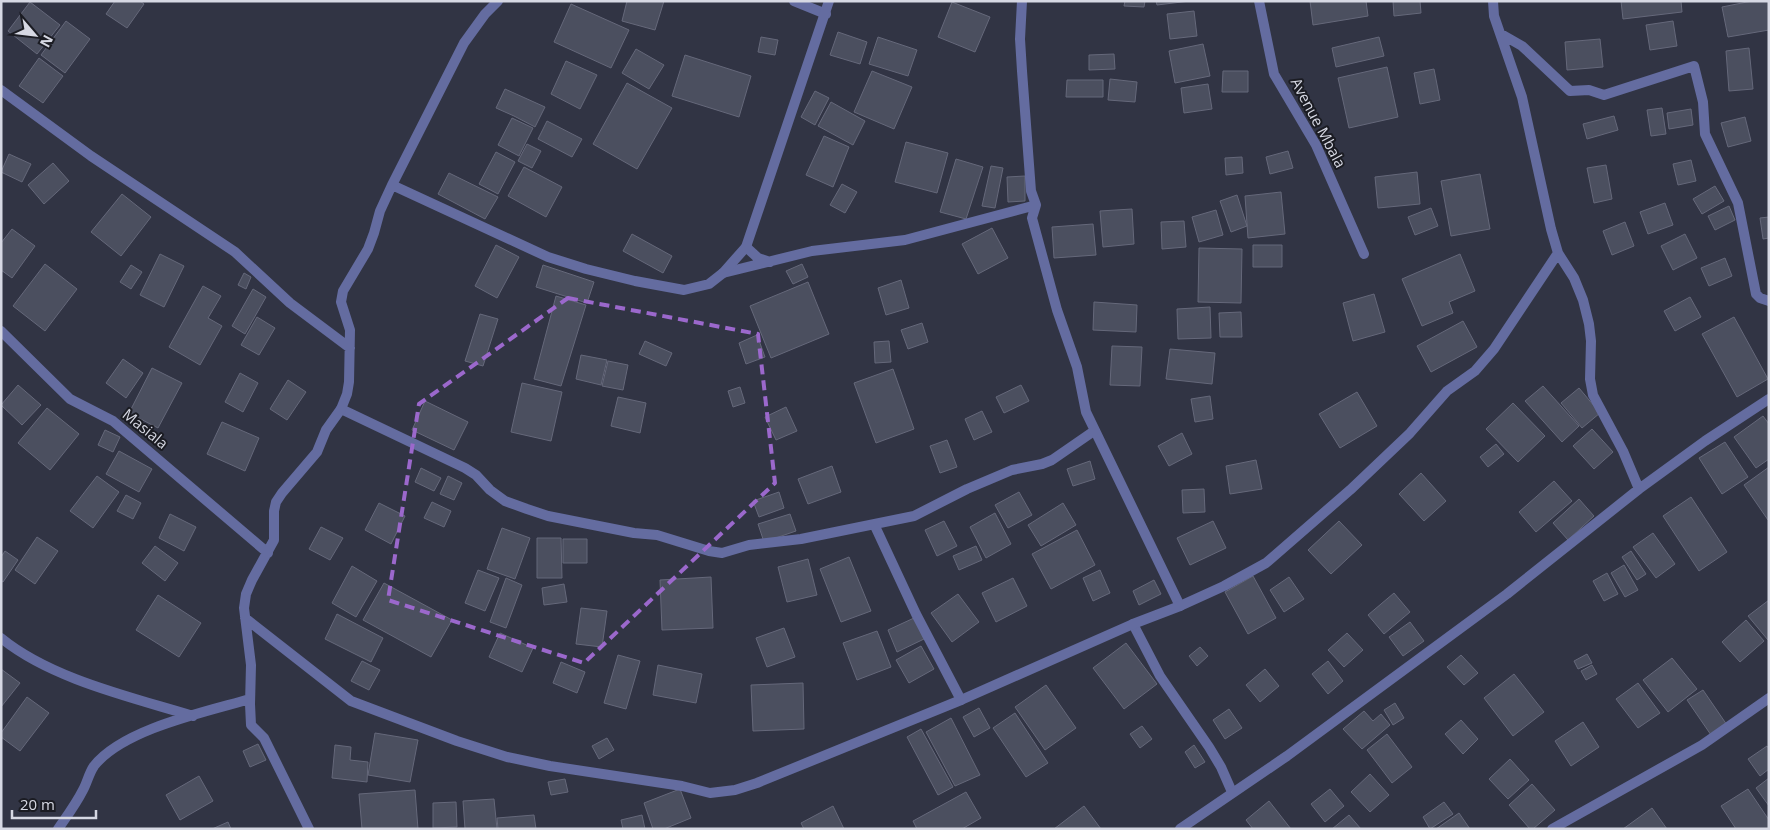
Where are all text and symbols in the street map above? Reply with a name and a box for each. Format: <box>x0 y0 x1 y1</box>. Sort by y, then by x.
north arrow <box>10 10 60 60</box>
text: N <box>36 32 58 51</box>
street label: Avenue Mbala <box>1287 74 1351 171</box>
street label: Masiala <box>119 404 173 453</box>
scale bar <box>12 788 96 820</box>
text: 20 m <box>20 794 55 814</box>

